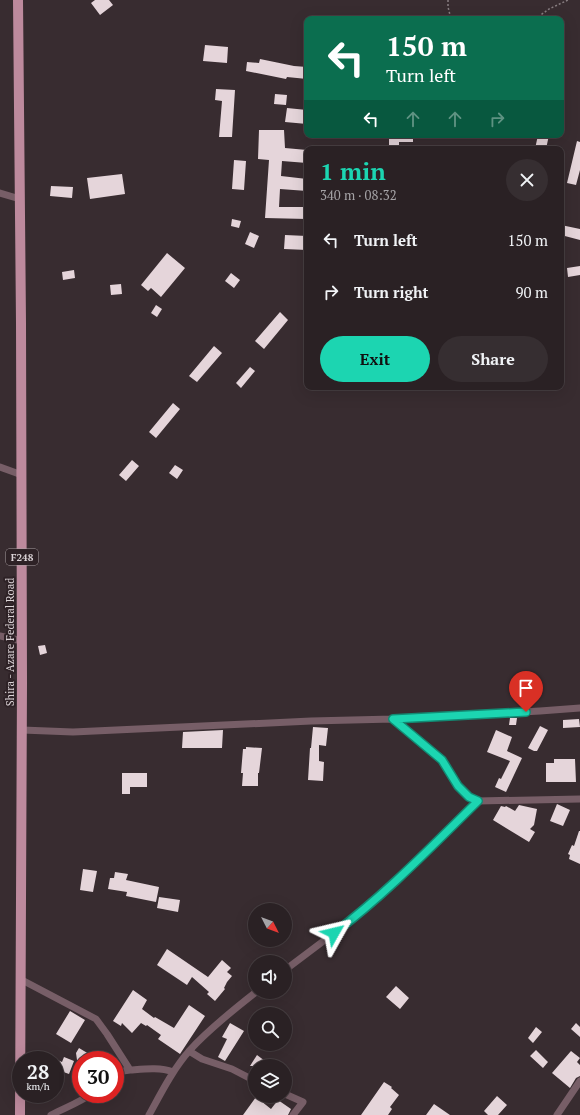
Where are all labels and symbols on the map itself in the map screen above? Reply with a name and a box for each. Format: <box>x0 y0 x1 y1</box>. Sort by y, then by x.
road number: F248 <box>6 549 38 565</box>
street label: Shira - Azare Federal Road <box>3 578 17 706</box>
pin <box>509 671 543 712</box>
north arrow <box>248 903 292 947</box>
position arrow <box>313 912 355 954</box>
speed limit sign: 30 <box>72 1051 124 1103</box>

